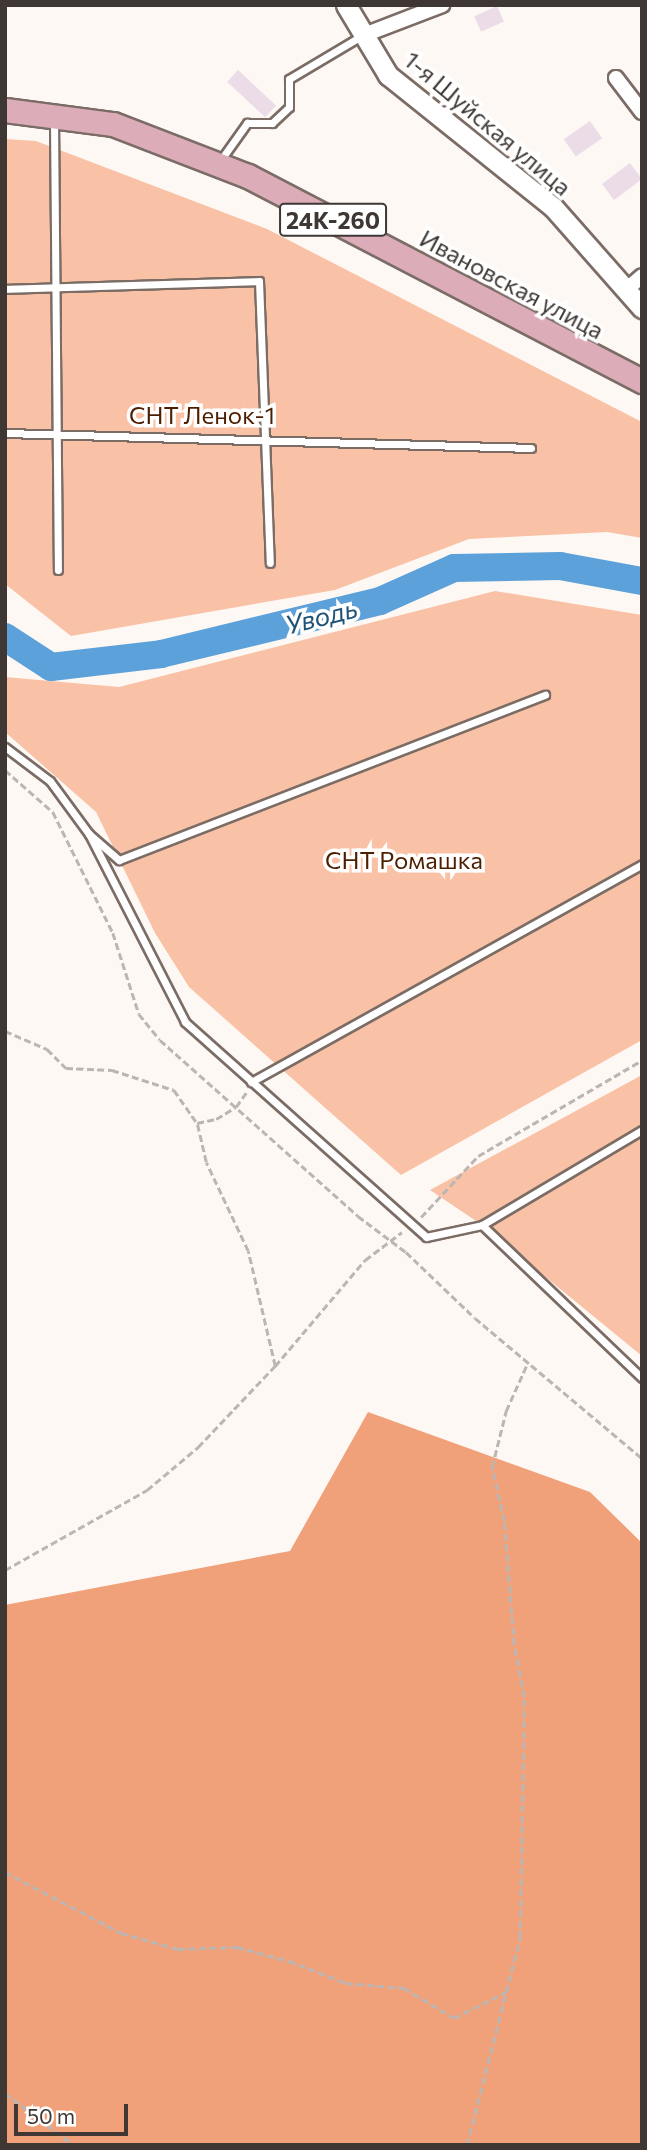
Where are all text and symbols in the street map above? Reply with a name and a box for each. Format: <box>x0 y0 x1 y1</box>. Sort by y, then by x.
street label: 1-я Шуйская улица <box>399 45 577 201</box>
road number: 24К-260 <box>279 200 387 240</box>
street label: Ивановская улица <box>415 223 609 345</box>
park label: СНТ Ленок-1 <box>129 401 275 429</box>
water label: Уводь <box>281 592 361 640</box>
park label: СНТ Ромашка <box>325 846 483 874</box>
scale bar <box>18 2090 131 2134</box>
text: 50 m <box>27 2103 75 2128</box>

